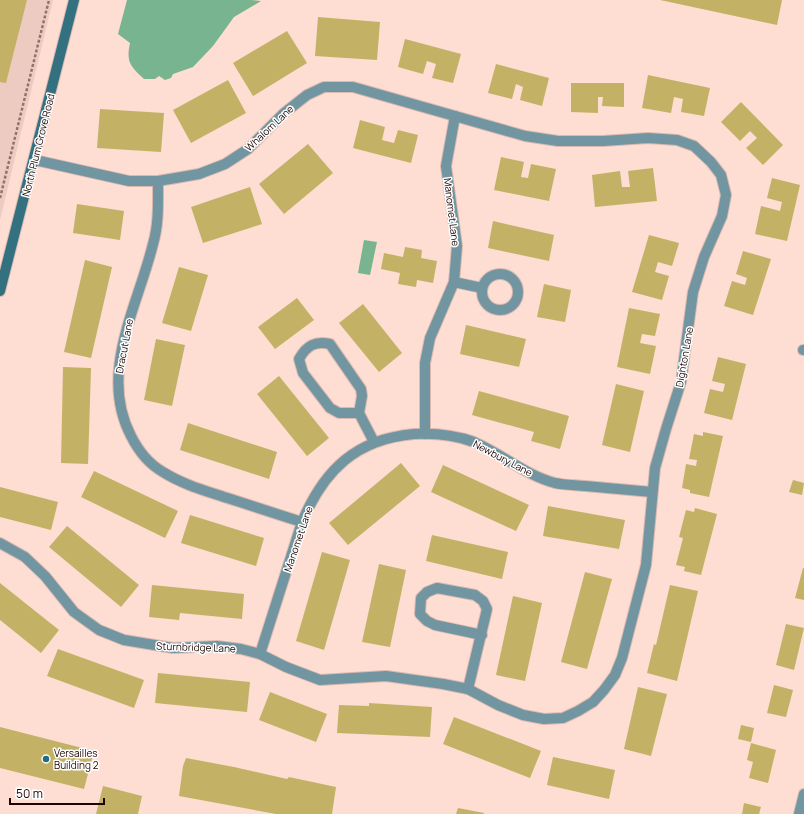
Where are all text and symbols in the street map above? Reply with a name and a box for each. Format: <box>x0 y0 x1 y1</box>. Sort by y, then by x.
street label: North Plum Grove Road <box>18 92 58 198</box>
street label: Whalom Lane <box>242 102 297 154</box>
street label: Manomet Lane <box>441 177 463 247</box>
street label: Dracut Lane <box>112 317 136 375</box>
street label: Dighton Lane <box>672 326 696 388</box>
street label: Newbury Lane <box>471 436 535 480</box>
street label: Manomet Lane <box>280 504 316 574</box>
street label: Sturnbridge Lane <box>156 639 236 655</box>
place label: Versailles Building 2 <box>54 746 99 772</box>
marker: Versailles Building 2 <box>41 754 51 764</box>
scale bar <box>10 780 104 806</box>
text: 50 m <box>16 785 43 802</box>

